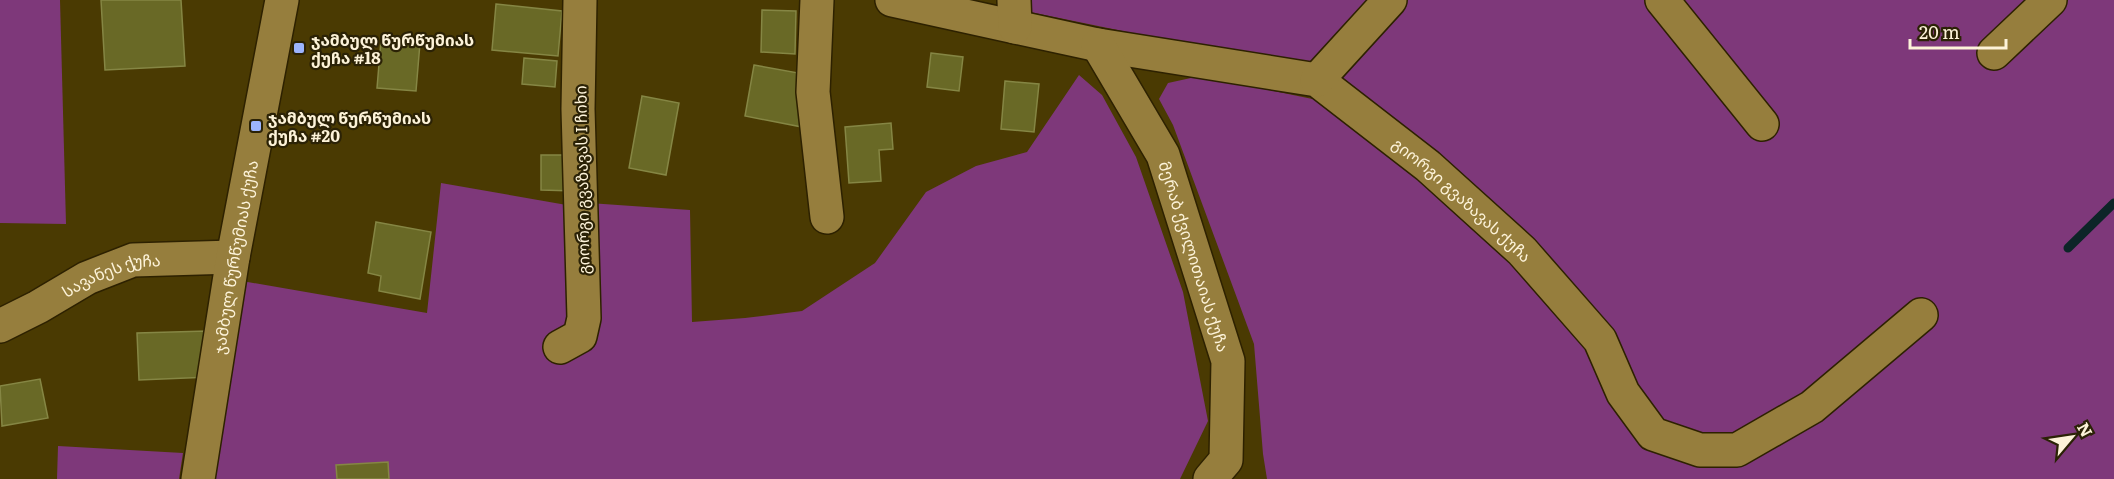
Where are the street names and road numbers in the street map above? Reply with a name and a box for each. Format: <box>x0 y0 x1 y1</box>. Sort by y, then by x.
street label: გიორგი გვაზავას I ჩიხი <box>567 85 595 275</box>
street label: გიორგი გვაზავას ქუჩა <box>1388 131 1538 267</box>
street label: ჯამბულ წურწუმიას ქუჩა <box>206 158 263 356</box>
street label: მერაბ ქვილითაიას ქუჩა <box>1154 158 1236 355</box>
street label: სავანეს ქუჩა <box>57 247 161 303</box>

